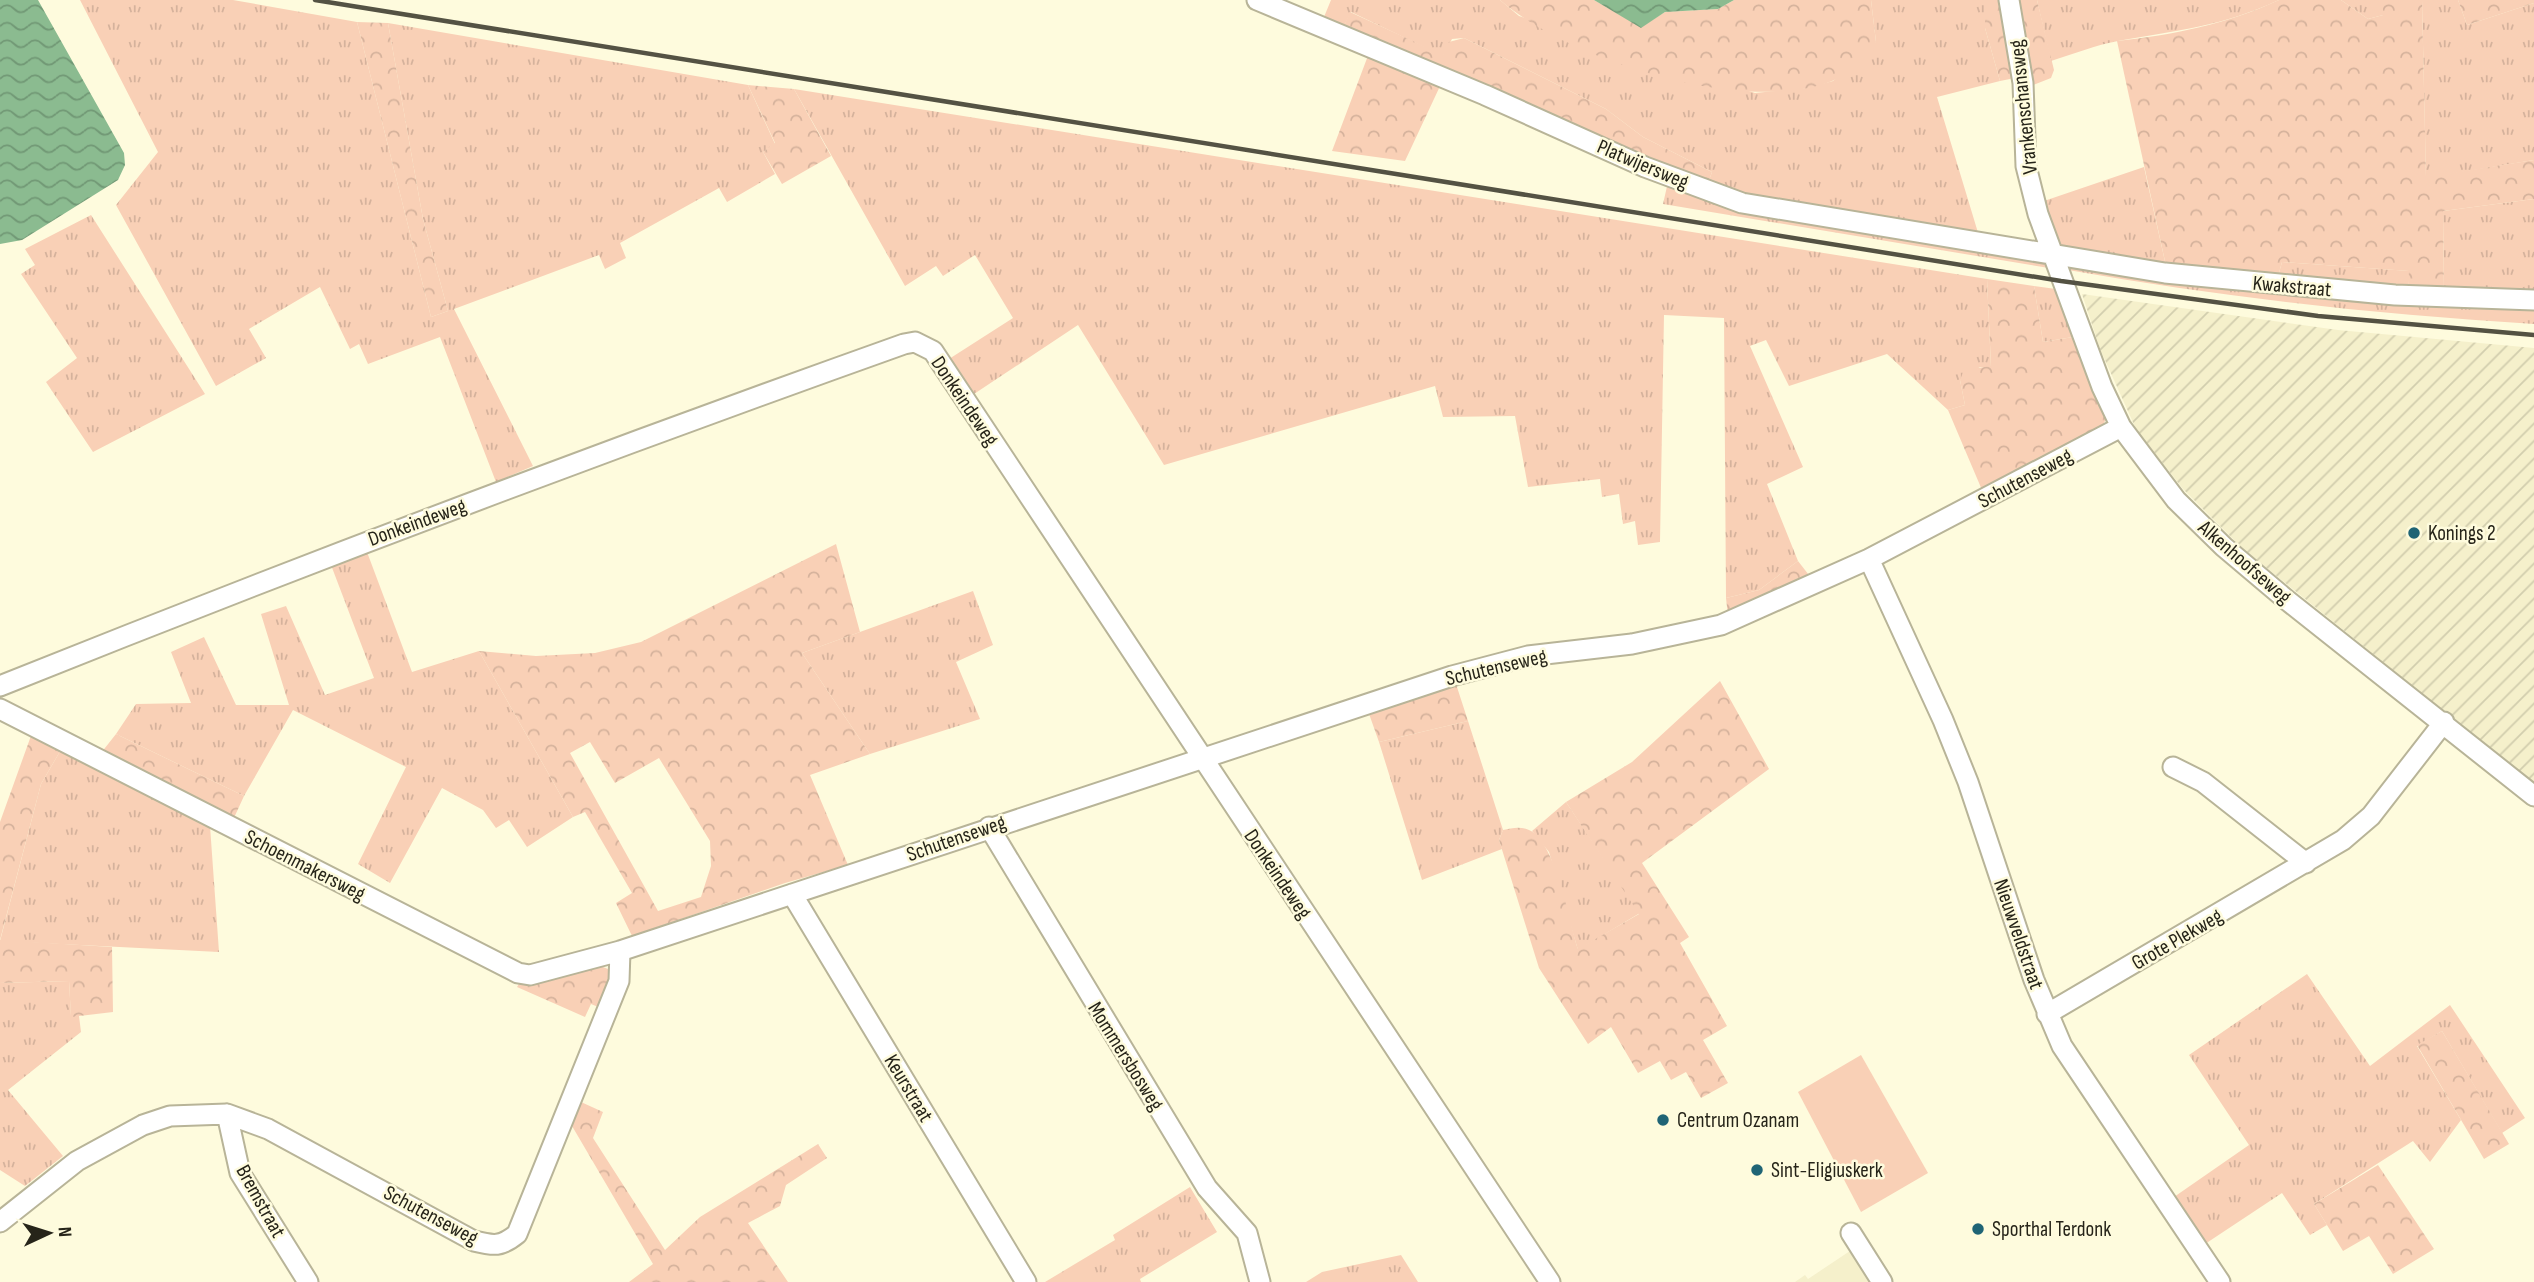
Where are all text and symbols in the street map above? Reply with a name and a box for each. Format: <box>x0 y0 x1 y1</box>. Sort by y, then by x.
street label: Vrankenschansweg <box>2004 38 2043 175</box>
street label: Platwijersweg <box>1593 134 1692 195</box>
street label: Kwakstraat <box>2252 271 2332 302</box>
street label: Donkeindeweg <box>926 352 1004 451</box>
street label: Schutenseweg <box>1974 443 2077 514</box>
street label: Donkeindeweg <box>365 493 470 552</box>
street label: Alkenhoofseweg <box>2192 515 2296 610</box>
place label: Konings 2 <box>2428 521 2496 546</box>
marker: Konings 2 <box>2406 525 2422 541</box>
street label: Schutenseweg <box>1443 644 1549 691</box>
street label: Schutenseweg <box>903 810 1009 867</box>
street label: Schoenmakersweg <box>240 824 369 907</box>
street label: Donkeindeweg <box>1239 825 1317 924</box>
street label: Nieuwveldstraat <box>1988 876 2049 993</box>
street label: Grote Plekweg <box>2127 903 2227 975</box>
street label: Mommersbosweg <box>1082 997 1169 1115</box>
street label: Keurstraat <box>879 1050 938 1127</box>
place label: Centrum Ozanam <box>1677 1108 1799 1133</box>
marker: Centrum Ozanam <box>1655 1112 1671 1128</box>
place label: Sint-Eligiuskerk <box>1771 1158 1883 1183</box>
street label: Bremstraat <box>230 1161 291 1242</box>
marker: Sint-Eligiuskerk <box>1749 1162 1765 1178</box>
street label: Schutenseweg <box>379 1180 482 1251</box>
north arrow <box>14 1198 84 1268</box>
place label: Sporthal Terdonk <box>1992 1217 2111 1242</box>
marker: Sporthal Terdonk <box>1970 1221 1986 1237</box>
text: N <box>53 1226 76 1238</box>

